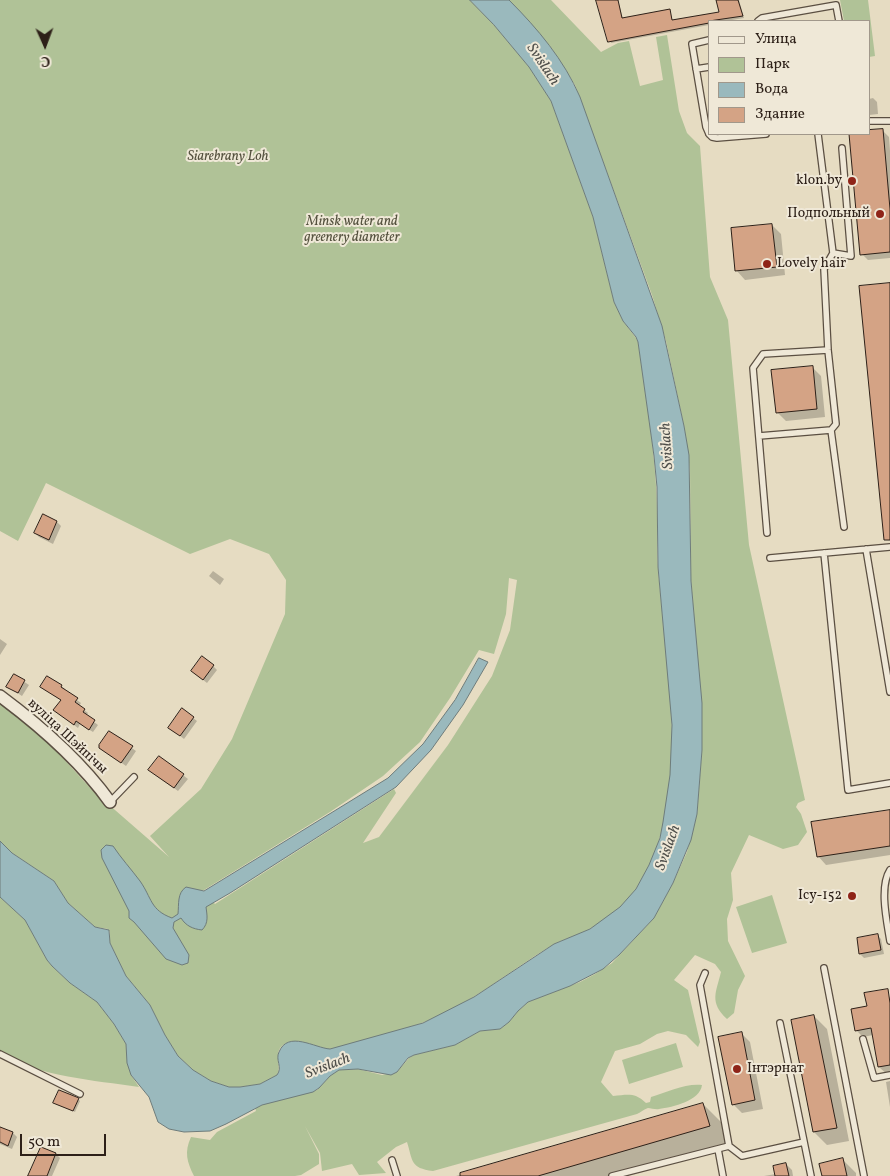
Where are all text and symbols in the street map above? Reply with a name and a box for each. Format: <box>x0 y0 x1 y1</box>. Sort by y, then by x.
north arrow <box>20 20 70 70</box>
legend <box>708 20 870 135</box>
text: Улица <box>755 29 797 50</box>
water label: Svislach <box>521 41 563 89</box>
text: С <box>41 51 50 70</box>
text: Парк <box>755 54 790 75</box>
text: Вода <box>755 79 788 100</box>
text: Здание <box>755 104 805 125</box>
park label: Siarebrany Loh <box>188 149 268 165</box>
place label: klon.by <box>796 173 842 189</box>
marker: klon.by <box>846 175 858 187</box>
place label: Подпольный <box>787 206 870 222</box>
marker: Подпольный <box>874 208 886 220</box>
park label: Minsk water and greenery diameter <box>304 214 400 246</box>
place label: Lovely hair <box>777 256 846 272</box>
marker: Lovely hair <box>761 258 773 270</box>
water label: Svislach <box>657 422 679 470</box>
street label: вуліца Шэйпічы <box>24 696 110 778</box>
water label: Svislach <box>653 823 685 873</box>
place label: Ісу-152 <box>798 888 842 904</box>
marker: Ісу-152 <box>846 890 858 902</box>
water label: Svislach <box>303 1050 353 1084</box>
place label: Інтэрнат <box>747 1061 804 1077</box>
marker: Інтэрнат <box>731 1063 743 1075</box>
scale bar <box>22 1124 109 1156</box>
text: 50 m <box>28 1132 60 1153</box>

